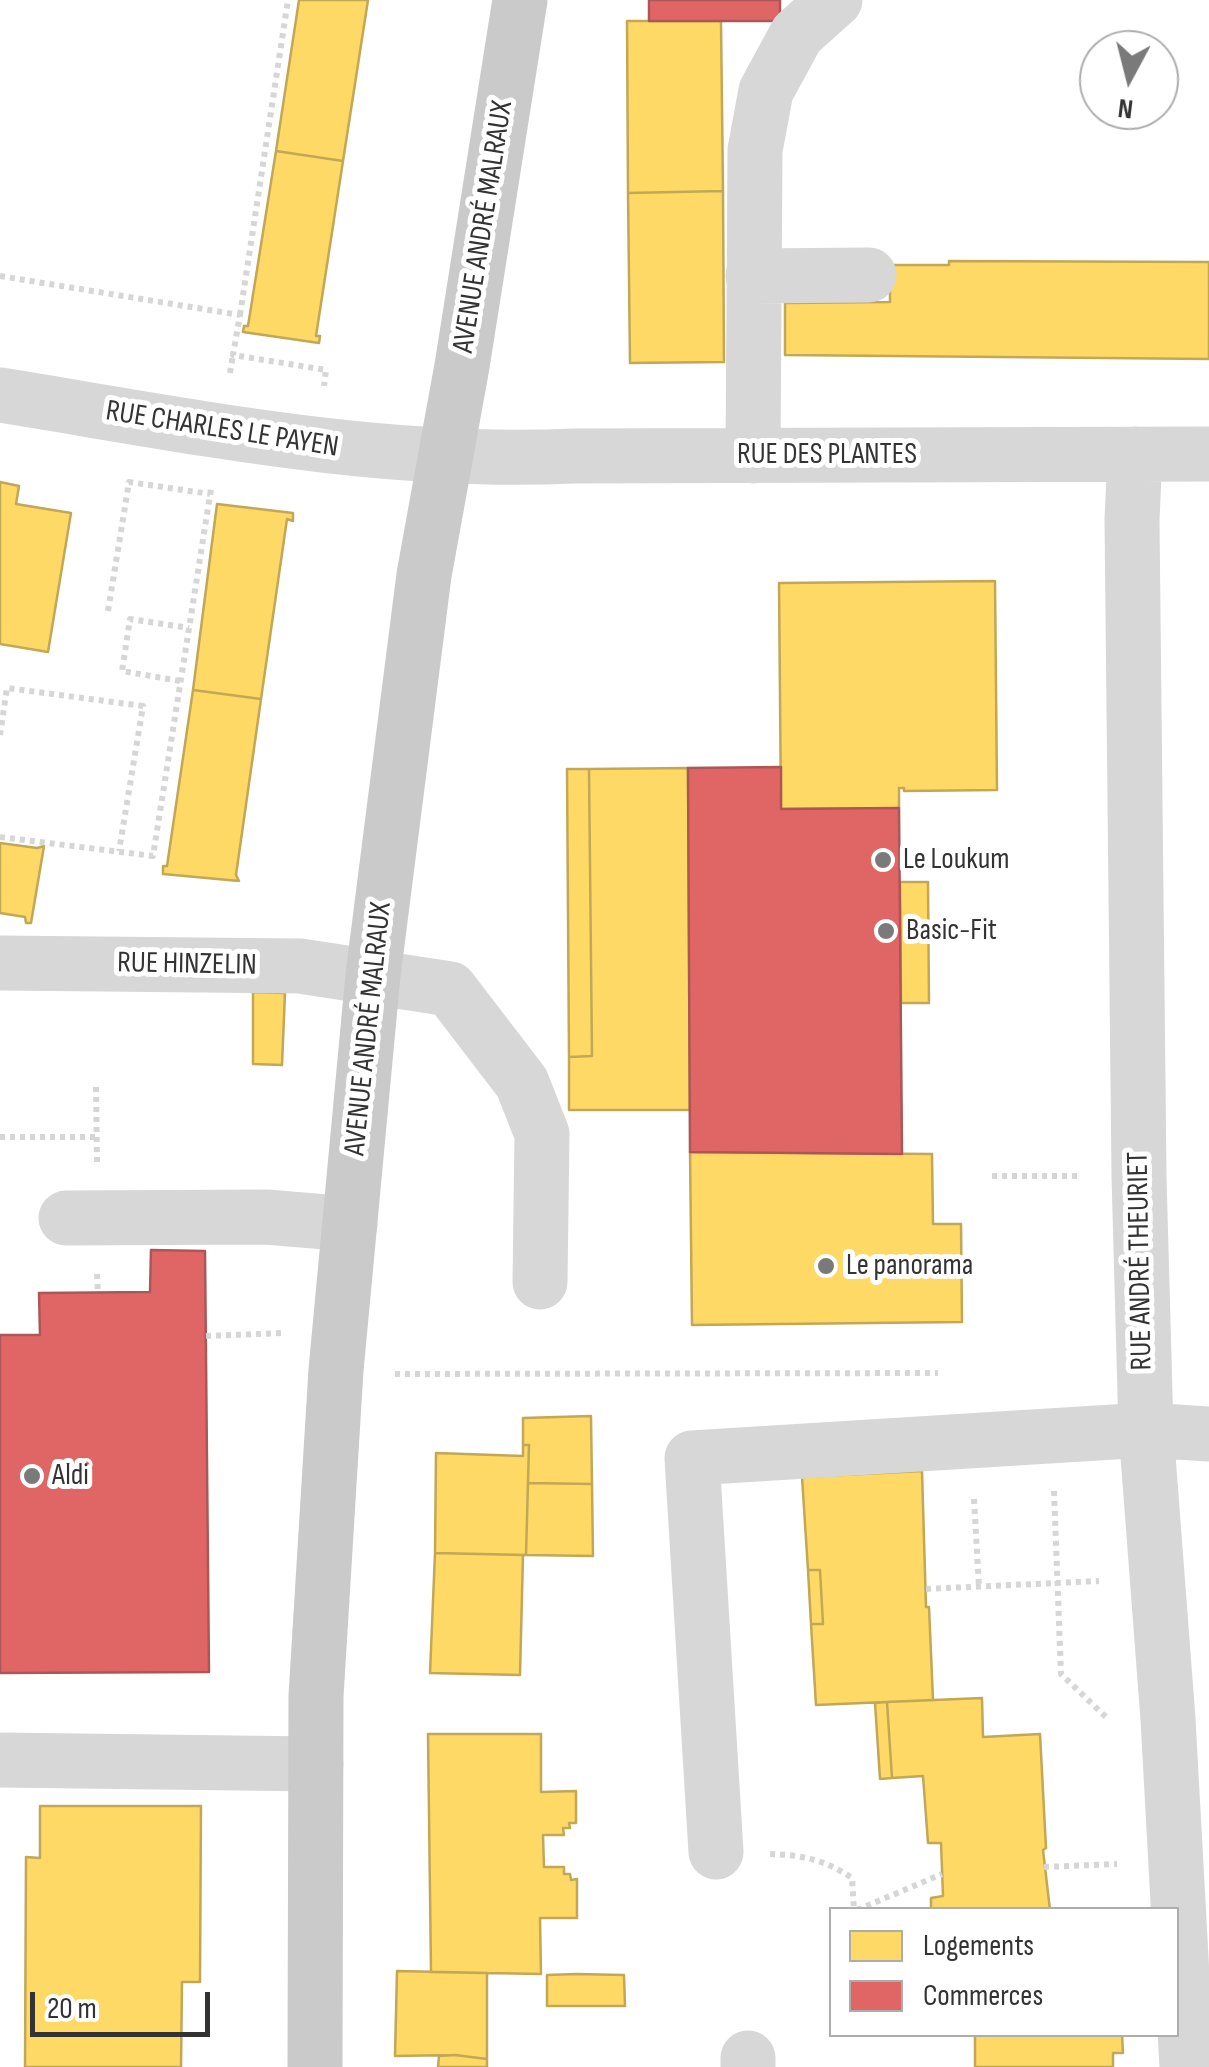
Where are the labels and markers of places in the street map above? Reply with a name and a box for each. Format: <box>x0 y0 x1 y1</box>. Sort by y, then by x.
place label: Le Loukum <box>903 842 1010 878</box>
marker: Le Loukum <box>872 849 894 871</box>
place label: Basic-Fit <box>906 913 997 949</box>
marker: Basic-Fit <box>875 920 897 942</box>
place label: Le panorama <box>846 1248 973 1284</box>
marker: Le panorama <box>815 1255 837 1277</box>
place label: Aldi <box>52 1458 89 1494</box>
marker: Aldi <box>21 1465 43 1487</box>

